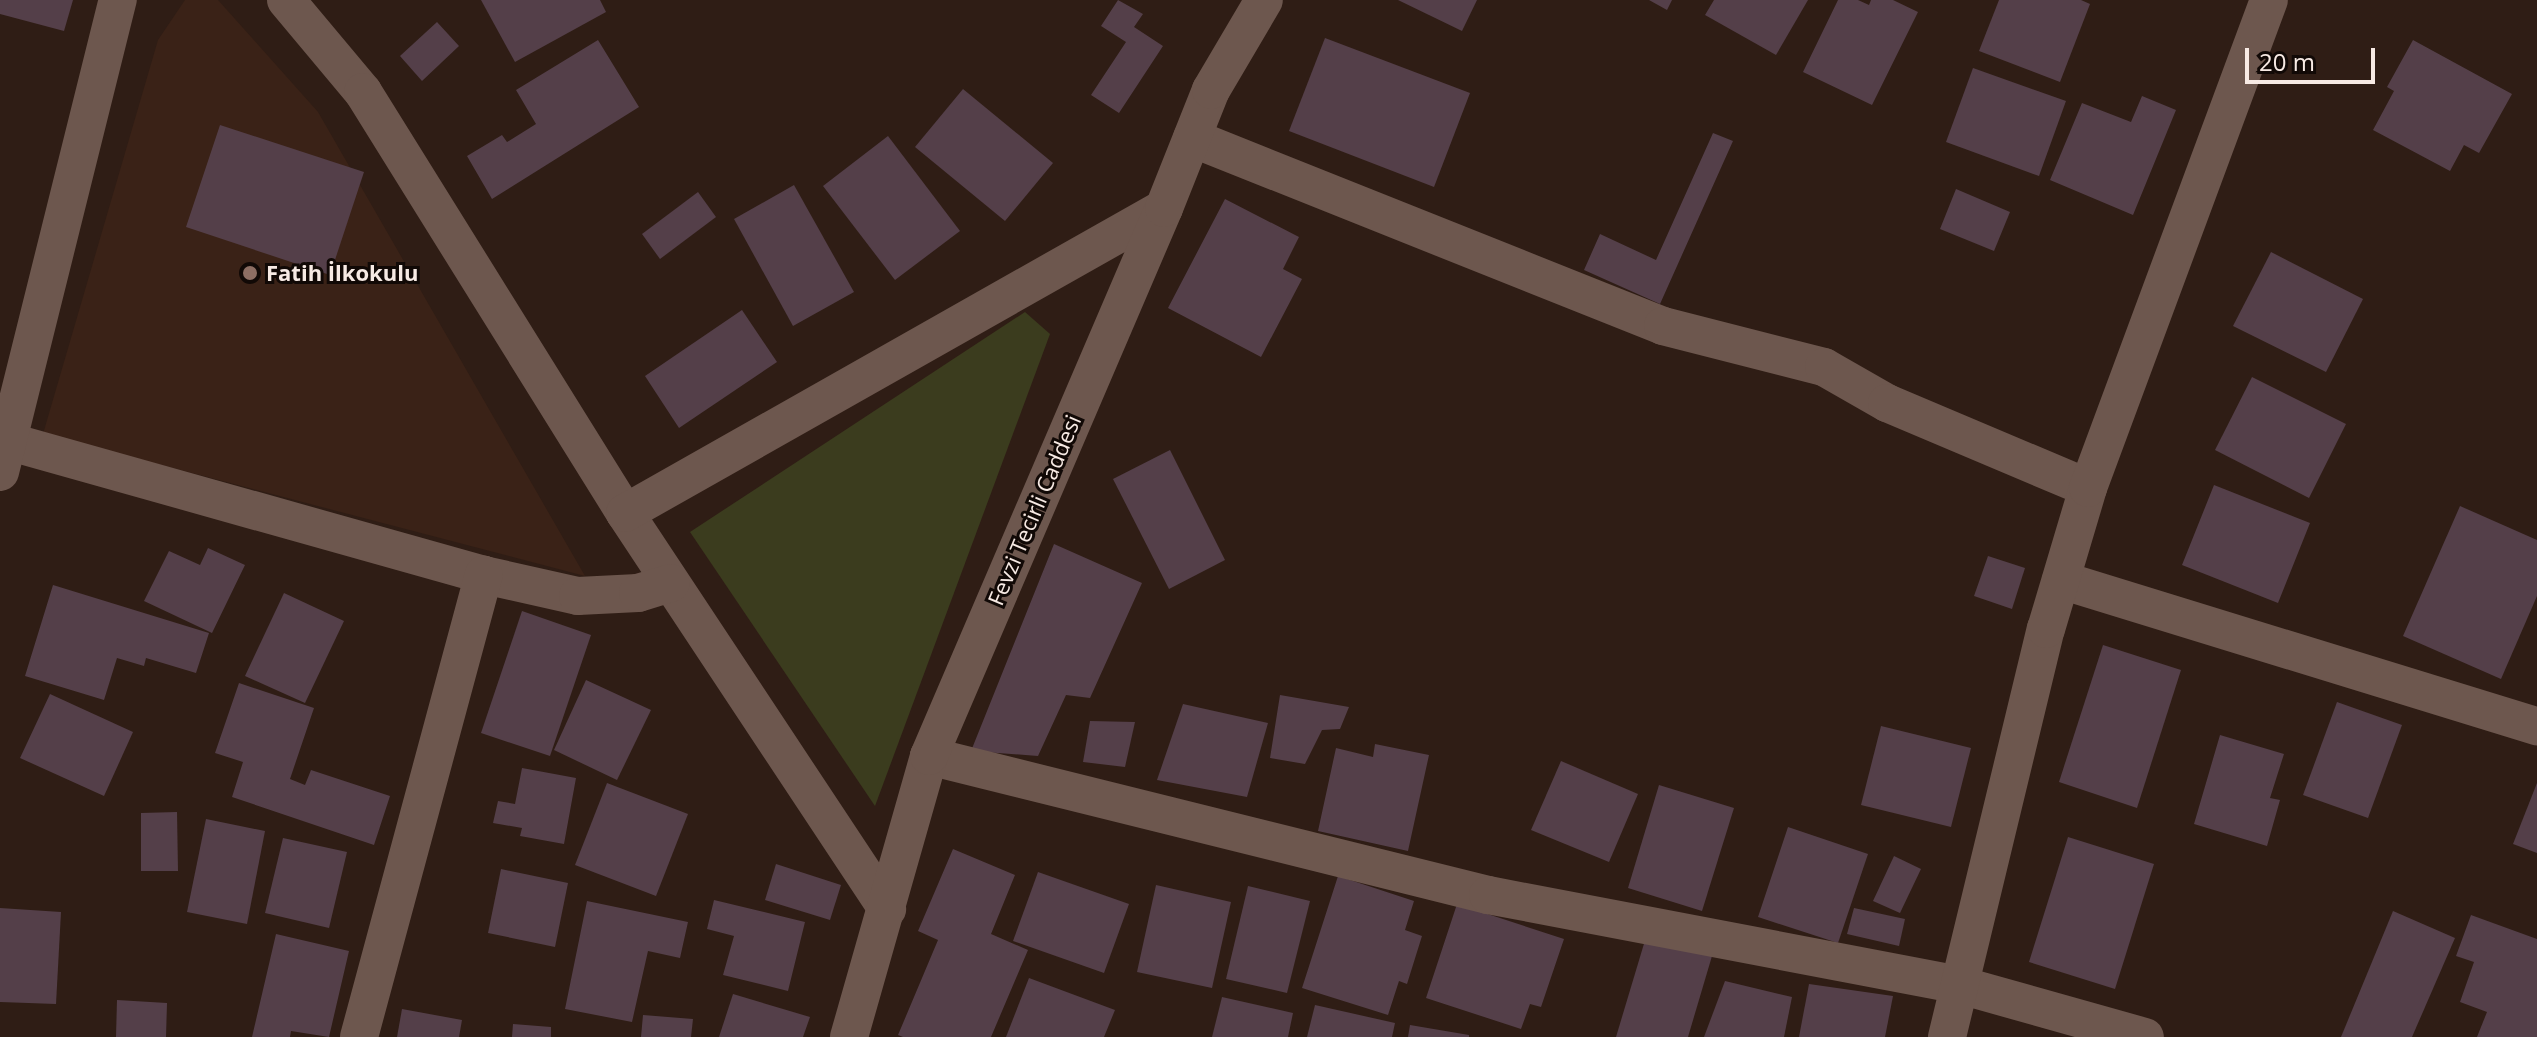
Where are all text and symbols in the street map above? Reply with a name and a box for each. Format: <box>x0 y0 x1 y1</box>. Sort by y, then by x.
scale bar <box>2249 32 2379 82</box>
text: 20 m <box>2259 45 2315 78</box>
place label: Fatih İlkokulu <box>266 260 418 286</box>
marker: Fatih İlkokulu <box>241 264 259 282</box>
street label: Fevzi Tecirli Caddesi <box>982 411 1086 609</box>

